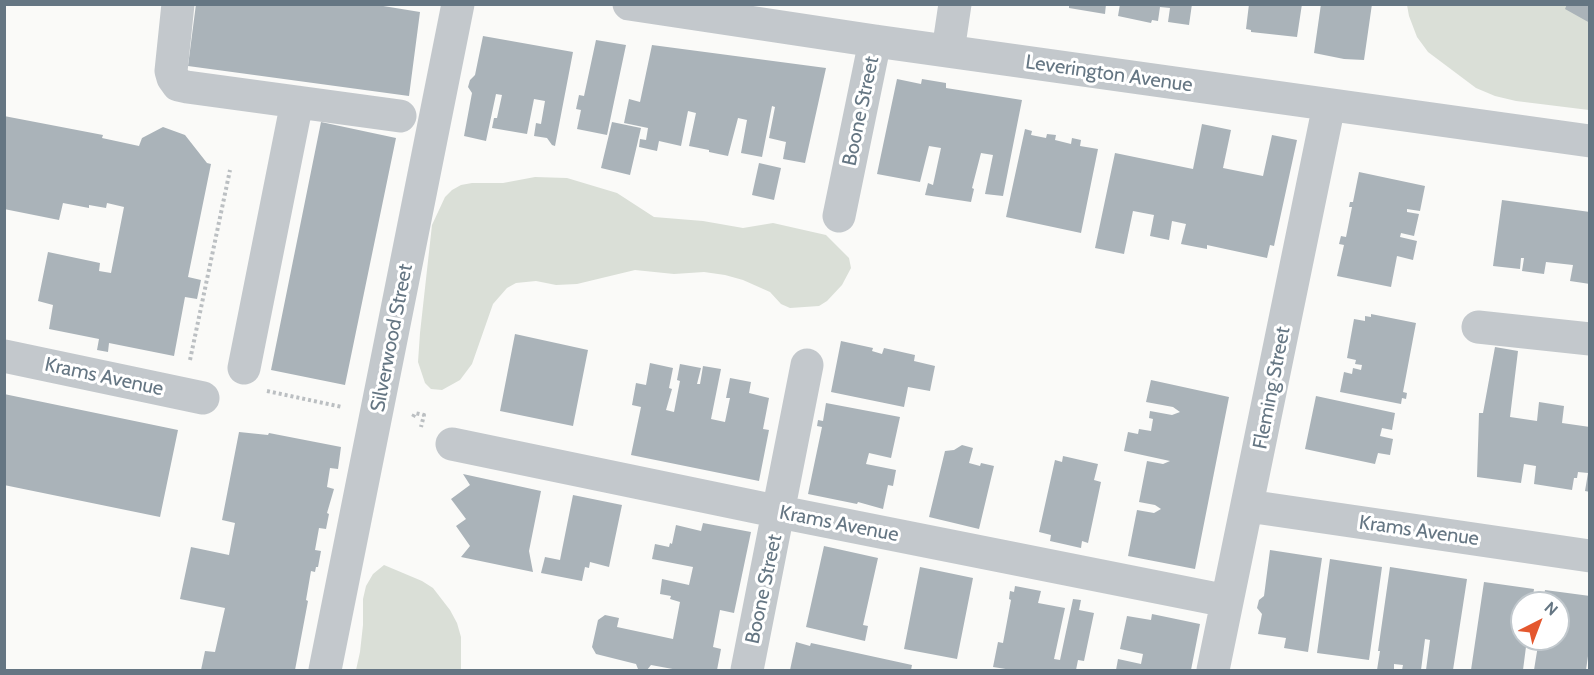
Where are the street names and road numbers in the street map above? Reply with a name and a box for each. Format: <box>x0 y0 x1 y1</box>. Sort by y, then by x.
street label: Leverington Avenue <box>1024 50 1194 98</box>
street label: Boone Street <box>838 54 884 168</box>
street label: Silverwood Street <box>366 262 418 414</box>
street label: Fleming Street <box>1248 325 1296 451</box>
street label: Krams Avenue <box>42 353 166 401</box>
street label: Krams Avenue <box>777 501 901 547</box>
street label: Krams Avenue <box>1357 511 1481 551</box>
street label: Boone Street <box>741 532 787 646</box>

